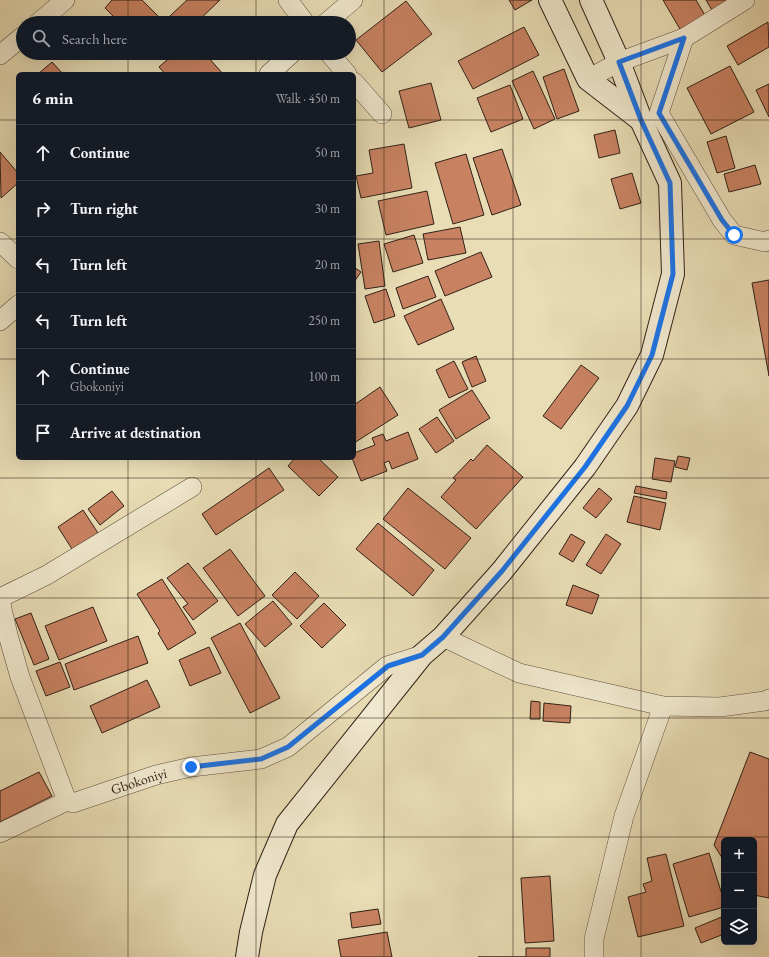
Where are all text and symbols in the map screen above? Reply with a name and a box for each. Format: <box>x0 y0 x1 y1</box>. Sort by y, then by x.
search box <box>16 16 356 60</box>
icon: search <box>30 27 52 49</box>
text: Search here <box>62 29 127 48</box>
text: 6 min <box>32 87 73 109</box>
text: Walk · 450 m <box>276 90 340 107</box>
icon: ahead <box>32 142 54 164</box>
text: Continue <box>70 143 130 162</box>
text: 50 m <box>315 144 340 161</box>
icon: right <box>32 198 54 220</box>
text: Turn right <box>70 199 138 218</box>
text: 30 m <box>315 200 340 217</box>
route start <box>725 226 743 244</box>
icon: left <box>32 254 54 276</box>
text: Turn left <box>70 255 127 274</box>
text: 20 m <box>315 256 340 273</box>
icon: left <box>32 310 54 332</box>
text: Turn left <box>70 311 127 330</box>
text: 250 m <box>309 312 340 329</box>
text: Continue <box>70 359 130 378</box>
icon: ahead <box>32 366 54 388</box>
text: 100 m <box>309 368 340 385</box>
text: Gbokoniyi <box>70 378 124 395</box>
icon: arrive <box>32 422 54 444</box>
text: Arrive at destination <box>70 423 201 442</box>
route end <box>182 758 200 776</box>
street label: Gbokoniyi <box>108 764 169 799</box>
map controls <box>721 837 757 945</box>
button: + <box>721 837 757 873</box>
button: − <box>721 873 757 909</box>
button: layers <box>721 909 757 945</box>

